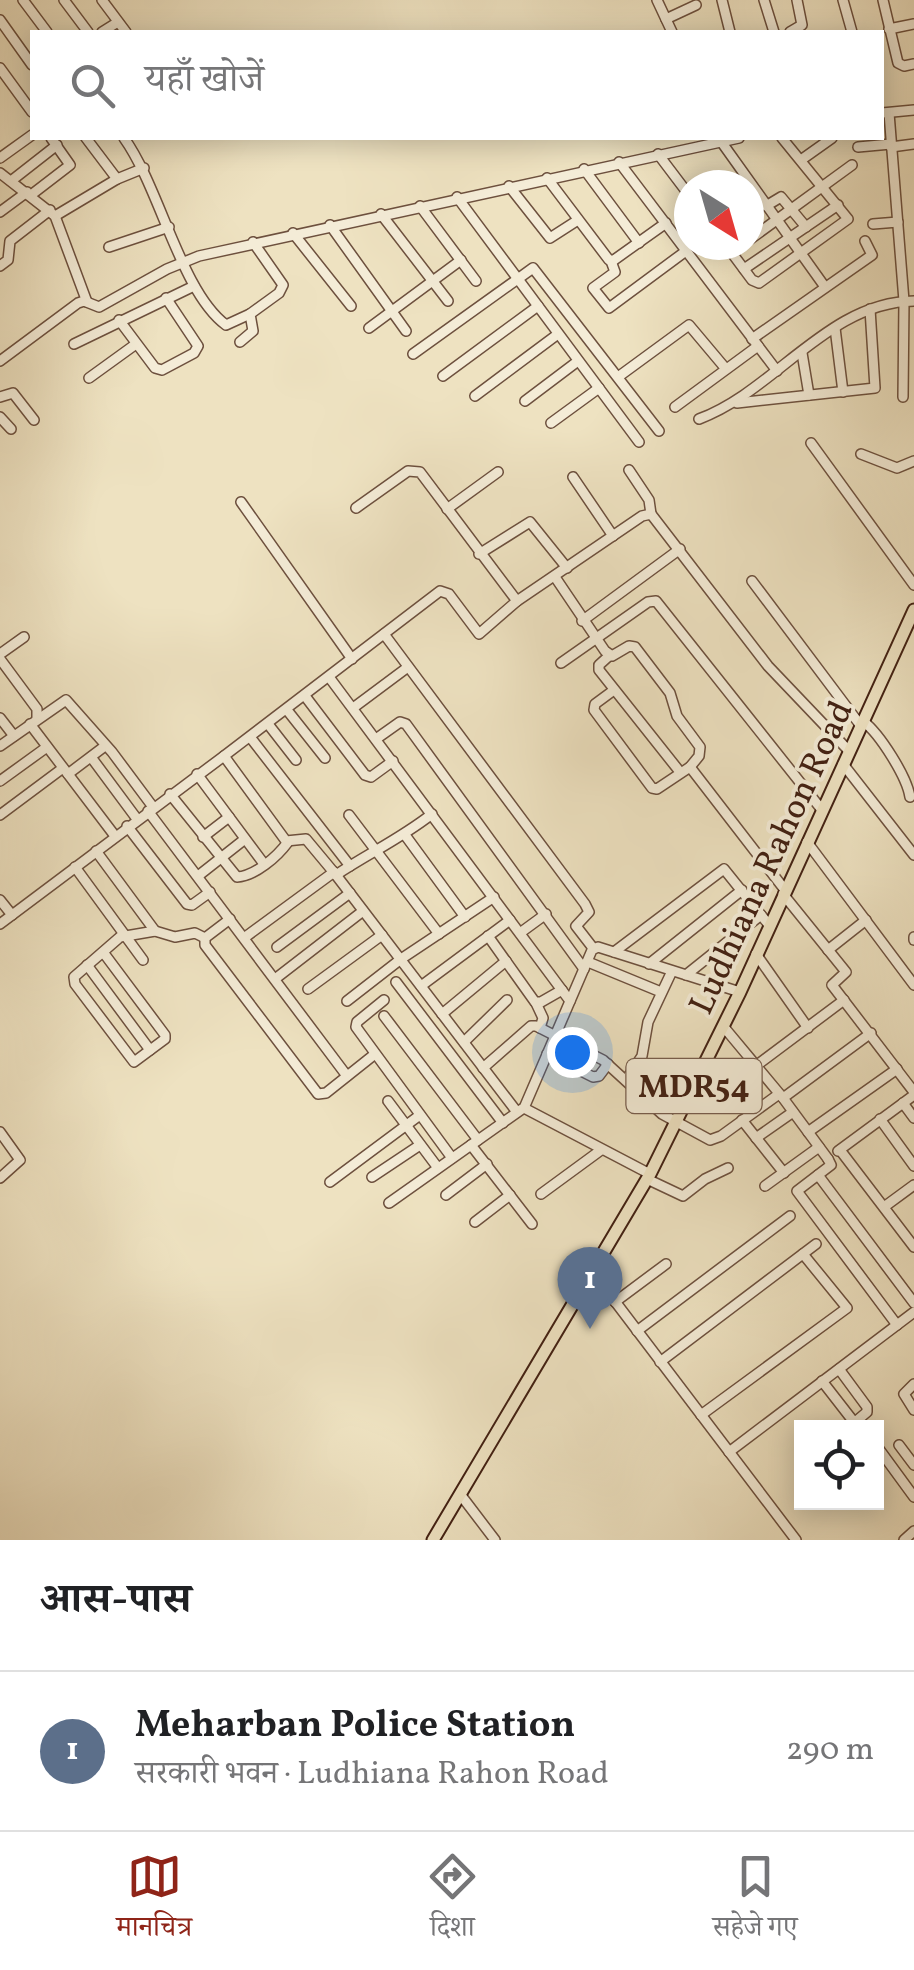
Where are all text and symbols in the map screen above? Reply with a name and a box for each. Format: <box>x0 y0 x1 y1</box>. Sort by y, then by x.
search box <box>30 30 884 140</box>
text: यहाँ खोजें <box>145 55 264 108</box>
icon: search <box>65 58 120 113</box>
north arrow <box>674 170 764 260</box>
street label: Ludhiana Rahon Road <box>679 694 867 1023</box>
your location <box>547 1027 598 1078</box>
road number: MDR54 <box>626 1059 762 1113</box>
pin: 1 <box>558 1246 622 1329</box>
map controls <box>794 1420 884 1510</box>
button: locate <box>794 1420 884 1510</box>
text: आस-पास <box>40 1572 191 1631</box>
text: Meharban Police Station <box>135 1700 575 1753</box>
text: 1 <box>66 1729 79 1773</box>
text: 290 m <box>786 1729 874 1773</box>
text: सरकारी भवन · Ludhiana Rahon Road <box>135 1753 609 1797</box>
tab: मानचित्र <box>116 1849 192 1954</box>
tab: दिशा <box>425 1849 480 1954</box>
tab: सहेजे गए <box>712 1849 798 1954</box>

